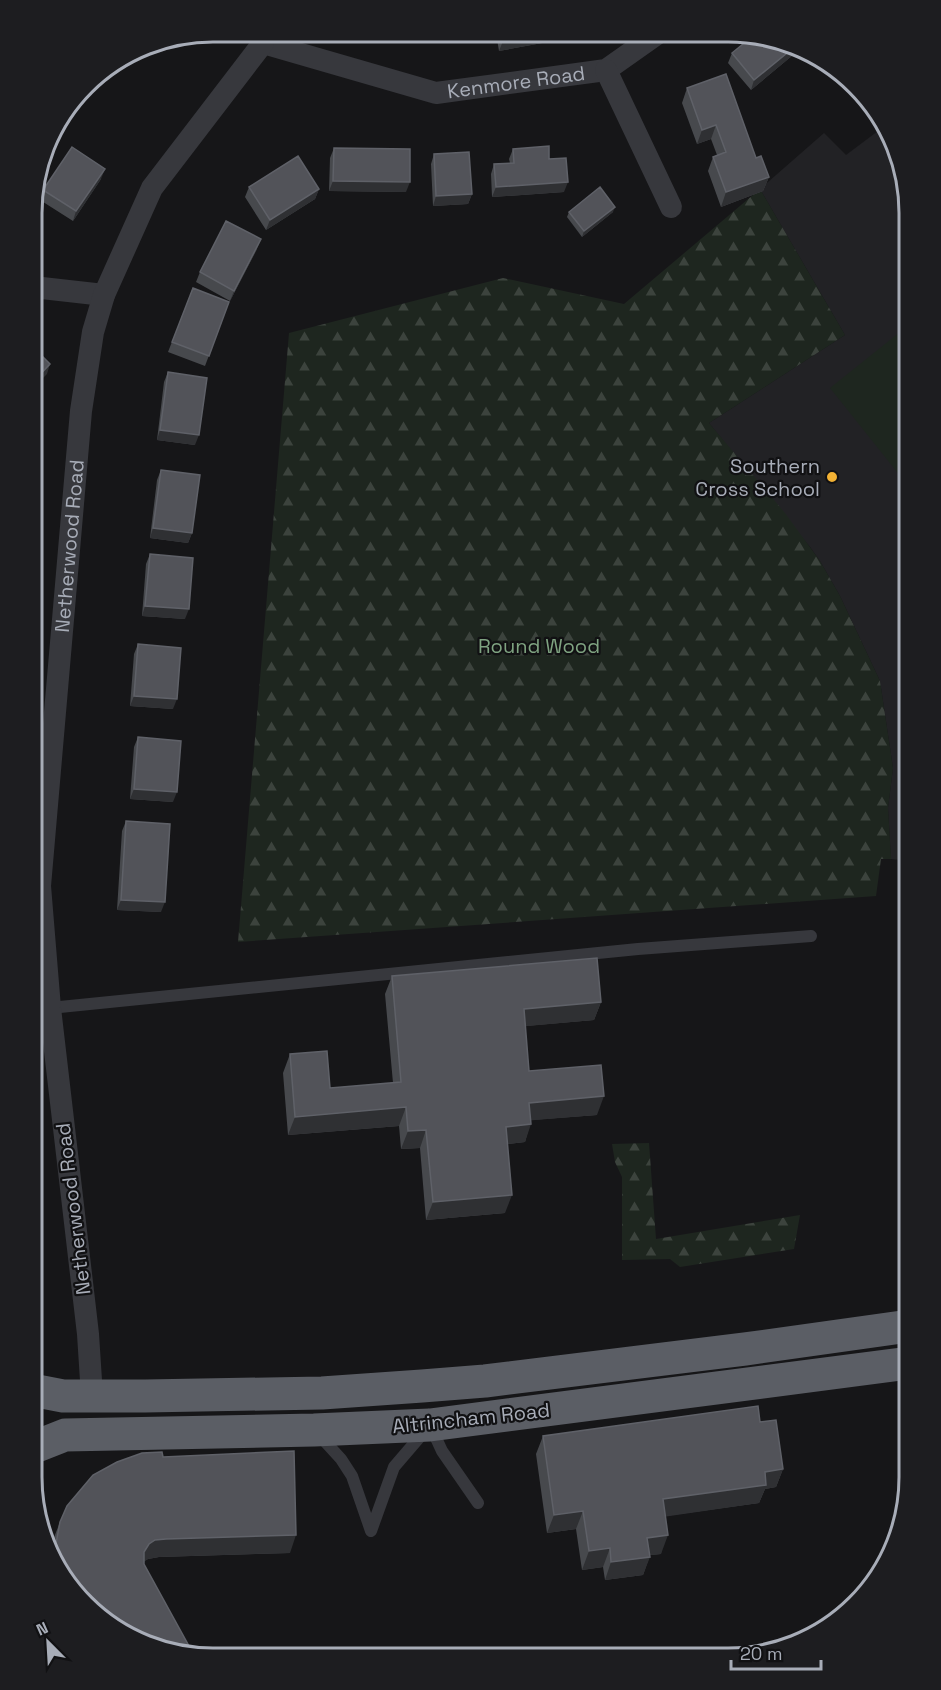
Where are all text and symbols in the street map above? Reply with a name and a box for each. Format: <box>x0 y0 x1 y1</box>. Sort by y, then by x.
street label: Kenmore Road <box>446 60 587 104</box>
place label: Southern Cross School <box>695 453 820 502</box>
street label: Netherwood Road <box>49 459 90 633</box>
marker: Southern Cross School <box>825 470 839 484</box>
park label: Round Wood <box>478 633 600 659</box>
street label: Netherwood Road <box>50 1121 96 1297</box>
street label: Altrincham Road <box>391 1397 551 1439</box>
north arrow <box>18 1612 78 1672</box>
text: N <box>33 1617 51 1641</box>
scale bar <box>731 1633 821 1671</box>
text: 20 m <box>740 1642 783 1665</box>

